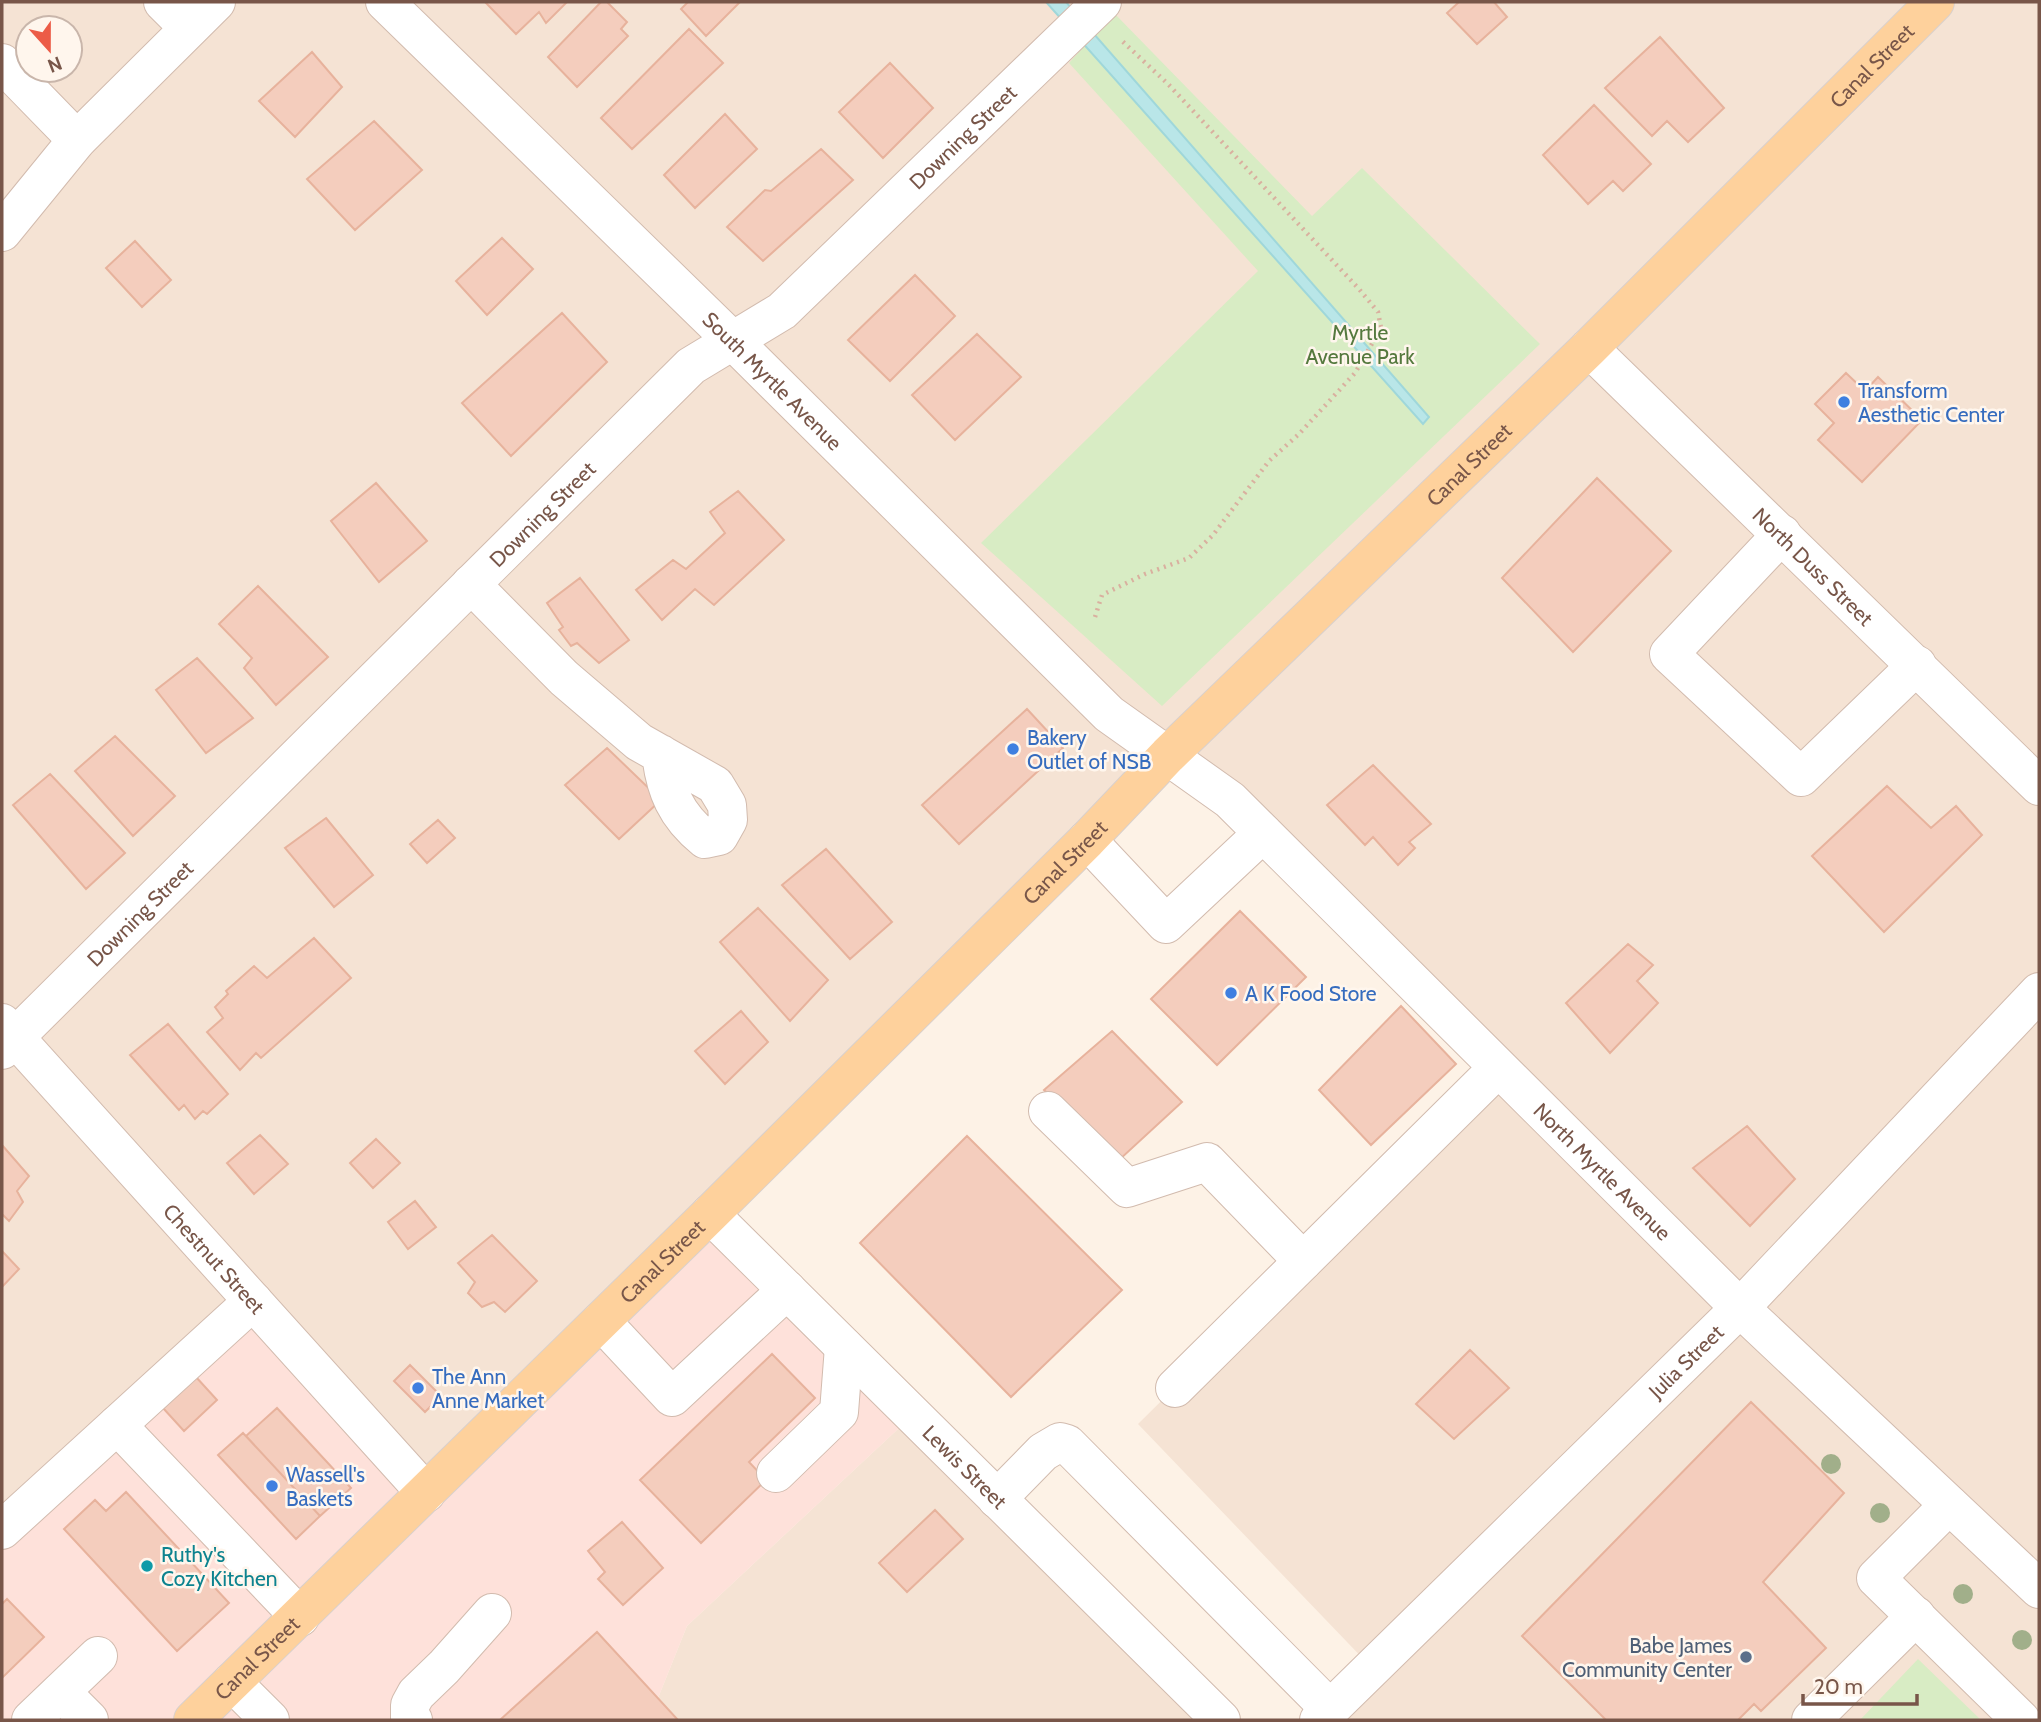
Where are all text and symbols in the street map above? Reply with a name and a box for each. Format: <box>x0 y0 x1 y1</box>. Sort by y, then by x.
north arrow <box>14 14 84 84</box>
street label: Canal Street <box>1824 18 1919 113</box>
text: N <box>45 51 65 78</box>
street label: Downing Street <box>904 80 1021 194</box>
street label: South Myrtle Avenue <box>698 306 848 455</box>
park label: Myrtle Avenue Park <box>1305 320 1415 369</box>
place label: Transform Aesthetic Center <box>1858 378 2005 427</box>
marker: Transform Aesthetic Center <box>1836 394 1852 410</box>
street label: Canal Street <box>1421 418 1516 511</box>
street label: Downing Street <box>484 456 600 572</box>
street label: North Duss Street <box>1748 502 1879 630</box>
place label: Bakery Outlet of NSB <box>1027 725 1151 774</box>
marker: Bakery Outlet of NSB <box>1005 741 1021 757</box>
street label: Canal Street <box>1017 815 1112 909</box>
street label: Downing Street <box>82 855 198 971</box>
place label: A K Food Store <box>1245 981 1377 1006</box>
marker: A K Food Store <box>1223 985 1239 1001</box>
street label: North Myrtle Avenue <box>1529 1098 1677 1245</box>
street label: Chestnut Street <box>158 1198 270 1319</box>
street label: Canal Street <box>614 1214 709 1308</box>
street label: Julia Street <box>1642 1319 1728 1404</box>
place label: The Ann Anne Market <box>432 1364 544 1413</box>
marker: The Ann Anne Market <box>410 1380 426 1396</box>
street label: Lewis Street <box>918 1420 1012 1514</box>
place label: Wassell's Baskets <box>286 1462 365 1511</box>
marker: Wassell's Baskets <box>264 1478 280 1494</box>
place label: Ruthy's Cozy Kitchen <box>161 1542 277 1591</box>
marker: Ruthy's Cozy Kitchen <box>139 1558 155 1574</box>
street label: Canal Street <box>209 1611 304 1705</box>
place label: Babe James Community Center <box>1562 1633 1732 1682</box>
marker: Babe James Community Center <box>1738 1649 1754 1665</box>
scale bar <box>1803 1662 1917 1706</box>
text: 20 m <box>1814 1674 1863 1699</box>

